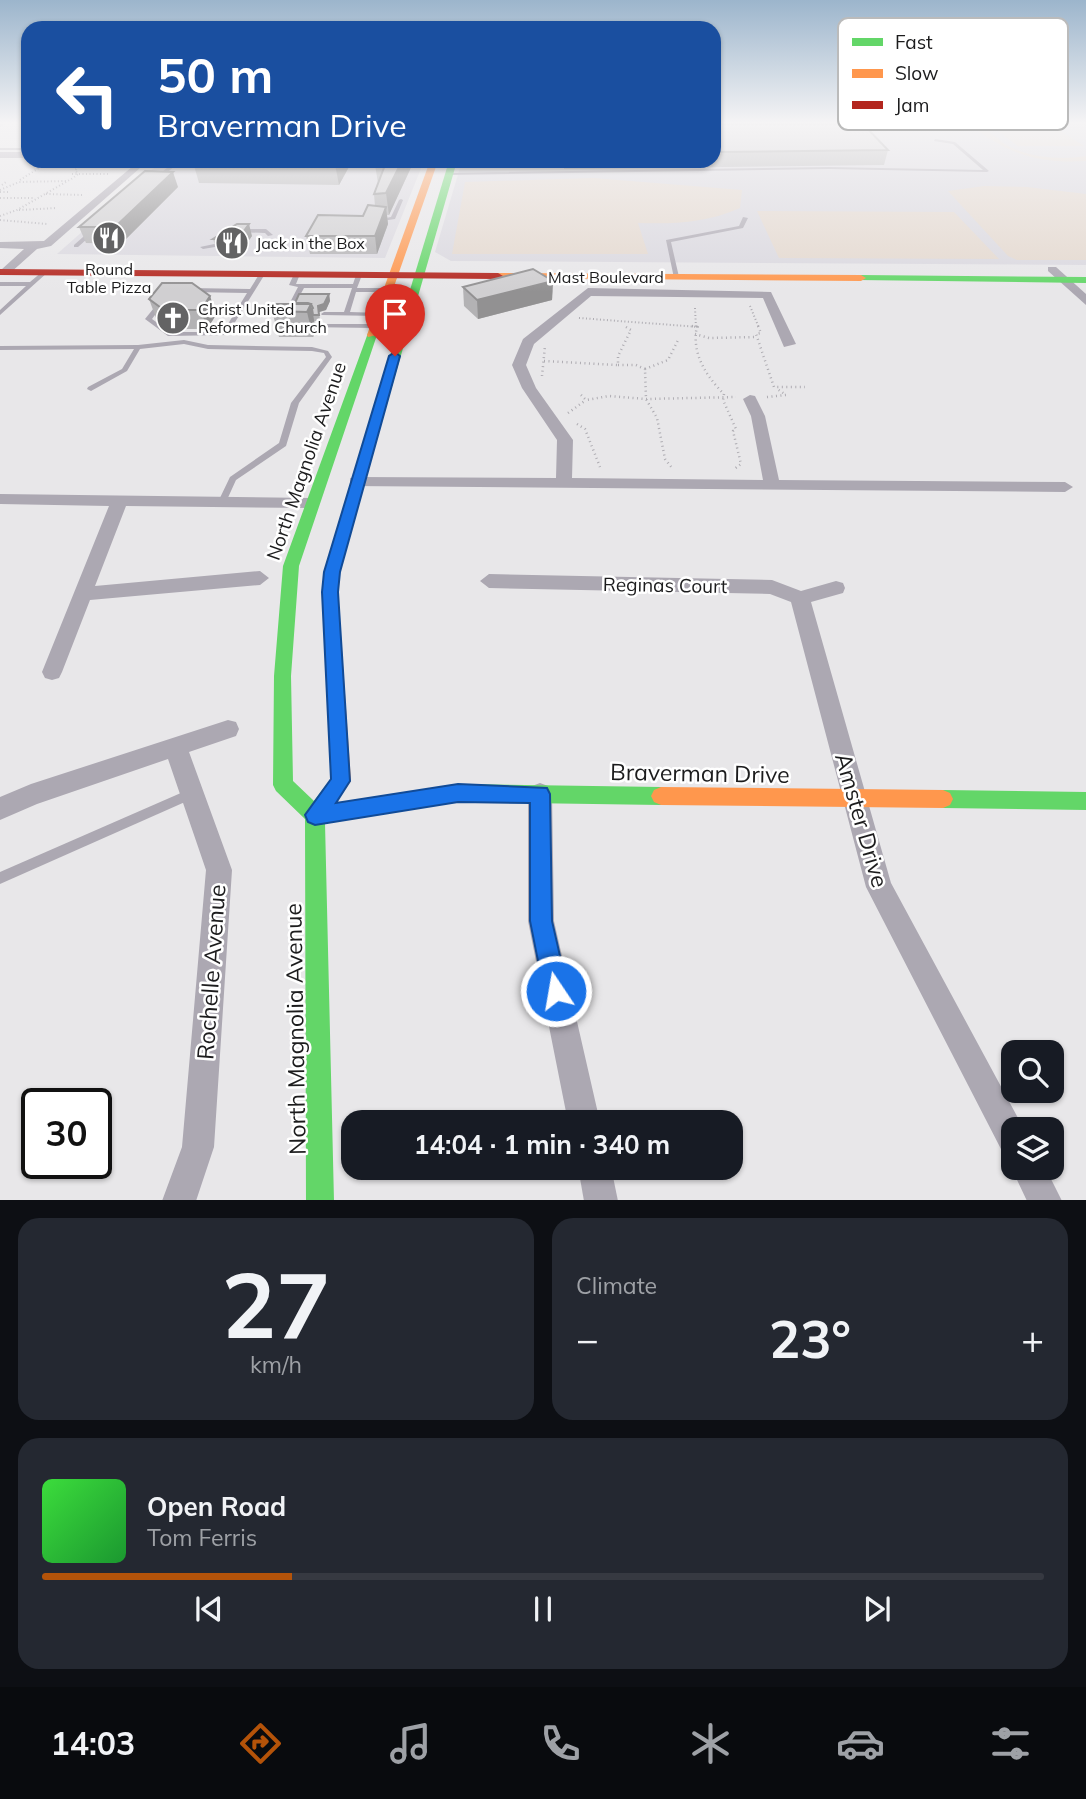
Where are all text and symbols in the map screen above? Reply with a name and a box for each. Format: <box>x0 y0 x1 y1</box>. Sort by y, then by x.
legend <box>838 18 1068 130</box>
text: Fast <box>895 30 933 54</box>
text: 50 m <box>157 44 273 105</box>
icon: left <box>42 49 133 140</box>
text: Slow <box>895 61 939 85</box>
text: Jam <box>895 93 929 117</box>
text: Braverman Drive <box>157 105 407 145</box>
restaurant icon: Round Table Pizza <box>90 219 128 257</box>
restaurant icon: Jack in the Box <box>213 224 251 262</box>
place label: Jack in the Box <box>256 233 365 253</box>
place label: Round Table Pizza <box>67 259 151 297</box>
street label: Mast Boulevard <box>548 267 664 287</box>
pin <box>365 284 425 356</box>
icon: arrive <box>376 295 414 333</box>
church icon: Christ United Reformed Church <box>154 299 192 337</box>
place label: Christ United Reformed Church <box>198 299 327 337</box>
street label: North Magnolia Avenue <box>261 359 351 563</box>
street label: Reginas Court <box>603 572 728 598</box>
street label: Amster Drive <box>829 749 895 891</box>
street label: Braverman Drive <box>610 757 790 789</box>
street label: Rochelle Avenue <box>190 883 232 1061</box>
street label: North Magnolia Avenue <box>278 903 312 1155</box>
position arrow <box>519 954 593 1028</box>
map controls <box>1001 1040 1064 1180</box>
button: search <box>1001 1040 1064 1103</box>
speed limit sign: 30 <box>21 1088 112 1179</box>
button: layers <box>1001 1117 1064 1180</box>
text: 14:04 · 1 min · 340 m <box>414 1128 670 1161</box>
text: 27 <box>221 1247 331 1361</box>
text: Climate <box>576 1271 657 1300</box>
text: 23° <box>769 1306 851 1371</box>
text: − <box>576 1315 599 1363</box>
text: + <box>1021 1315 1044 1363</box>
text: km/h <box>250 1350 302 1379</box>
text: Open Road <box>147 1490 286 1523</box>
text: Tom Ferris <box>147 1523 257 1552</box>
icon: previous <box>190 1590 228 1628</box>
icon: pause <box>524 1590 562 1628</box>
icon: next <box>858 1590 896 1628</box>
icon: directions <box>236 1719 285 1768</box>
icon: music <box>386 1719 435 1768</box>
icon: phone <box>536 1719 585 1768</box>
icon: climate <box>686 1719 735 1768</box>
icon: car <box>836 1719 885 1768</box>
icon: filters <box>986 1719 1035 1768</box>
text: 14:03 <box>51 1723 135 1763</box>

